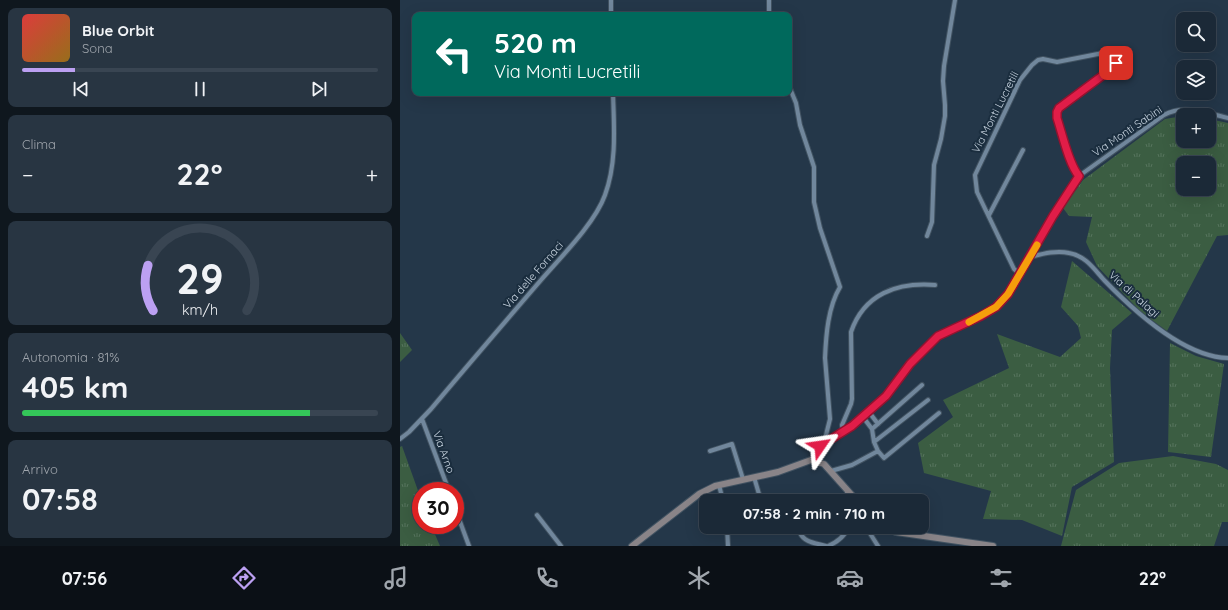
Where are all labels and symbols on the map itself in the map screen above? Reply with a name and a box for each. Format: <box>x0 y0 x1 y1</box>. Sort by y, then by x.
pin <box>1099 46 1133 80</box>
street label: Via Monti Lucretili <box>968 69 1022 155</box>
street label: Via Monti Sabini <box>1089 103 1165 159</box>
street label: Via delle Fornaci <box>500 239 566 311</box>
street label: Via di Palagi <box>1106 268 1162 320</box>
position arrow <box>799 425 841 467</box>
street label: Via Arno <box>430 429 458 475</box>
speed limit sign: 30 <box>412 482 464 534</box>

